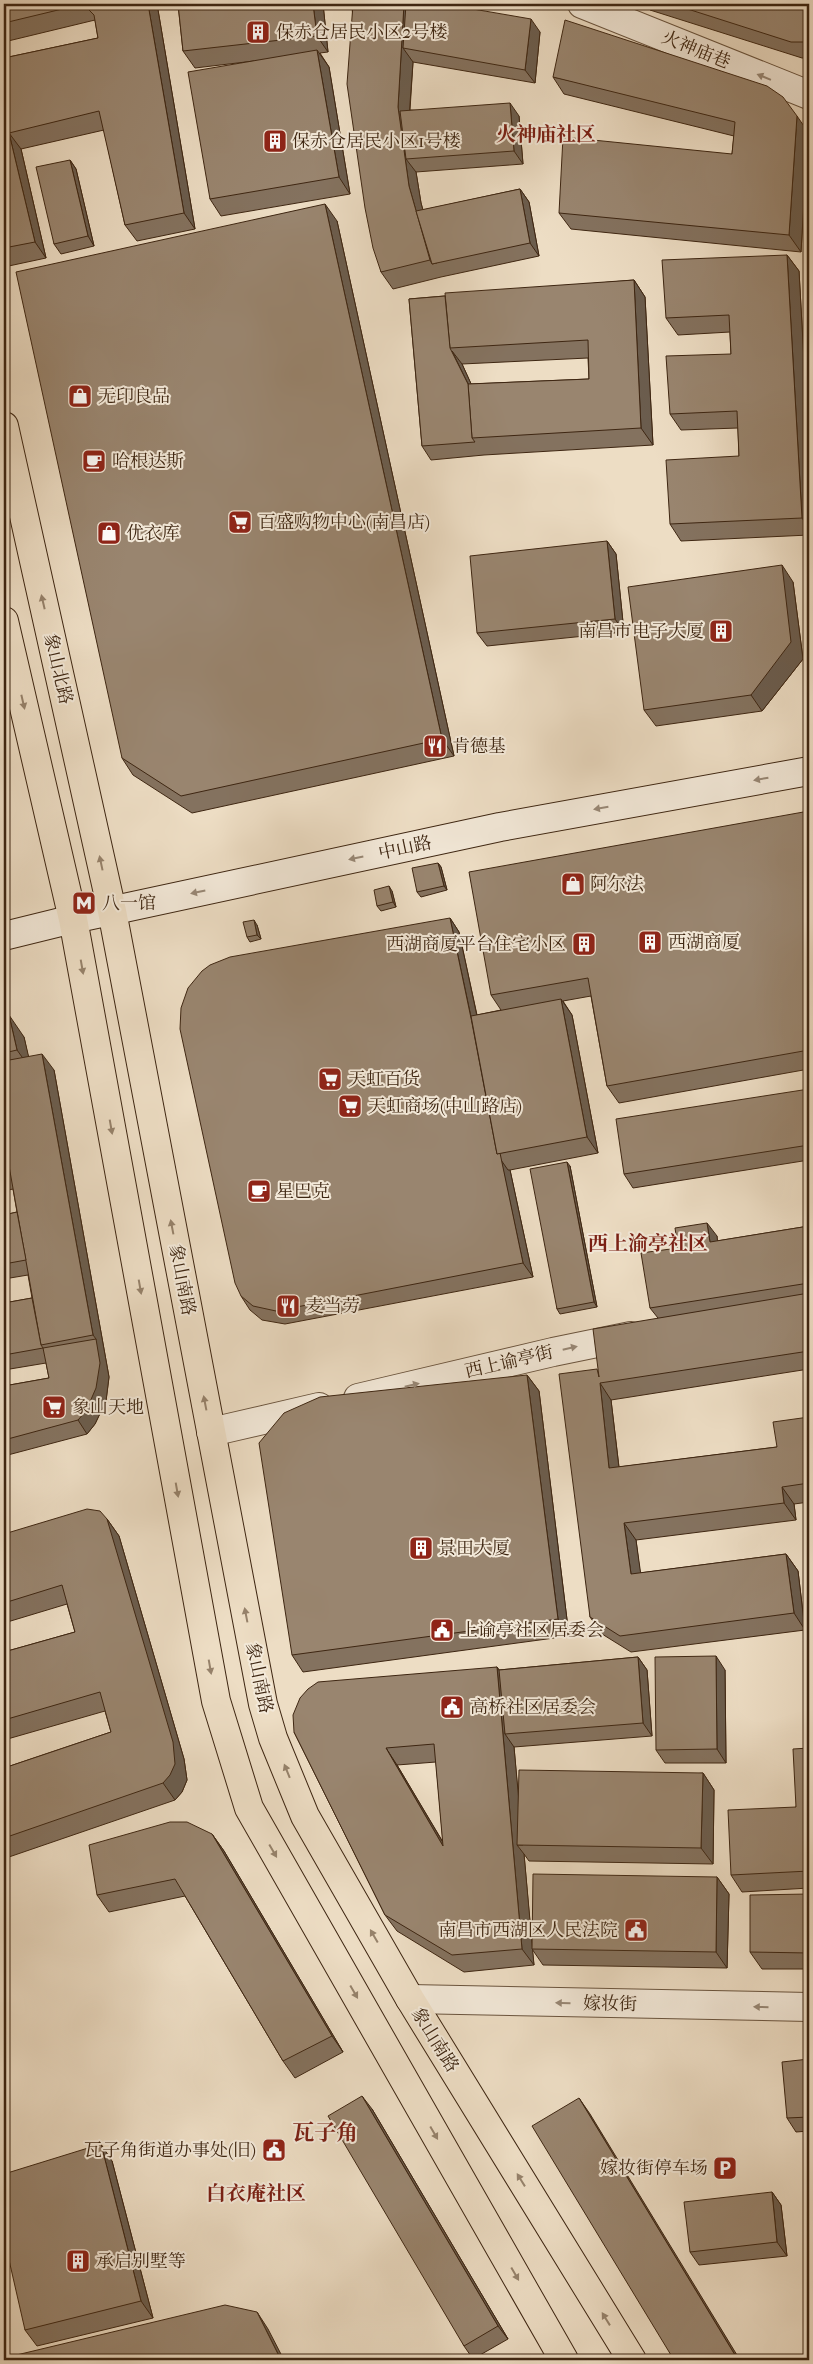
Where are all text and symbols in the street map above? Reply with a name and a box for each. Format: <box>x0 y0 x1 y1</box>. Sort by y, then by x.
building icon: 保赤仓居民小区2号楼 <box>245 19 271 45</box>
place label: 保赤仓居民小区2号楼 <box>276 22 447 43</box>
street label: 火神庙巷 <box>659 27 733 73</box>
one-way arrow <box>756 73 771 81</box>
district label: 火神庙社区 <box>496 123 596 146</box>
building icon: 保赤仓居民小区1号楼 <box>262 128 288 154</box>
place label: 保赤仓居民小区1号楼 <box>292 131 460 152</box>
shop icon: 无印良品 <box>67 383 93 409</box>
place label: 无印良品 <box>98 386 170 407</box>
cafe icon: 哈根达斯 <box>81 448 107 474</box>
place label: 哈根达斯 <box>112 451 184 472</box>
supermarket icon: 百盛购物中心(南昌店) <box>227 509 253 535</box>
place label: 百盛购物中心(南昌店) <box>258 512 430 533</box>
shop icon: 优衣库 <box>96 520 122 546</box>
place label: 优衣库 <box>126 523 180 544</box>
one-way arrow <box>39 595 47 610</box>
building icon: 南昌市电子大厦 <box>708 618 734 644</box>
place label: 南昌市电子大厦 <box>578 621 704 642</box>
street label: 象山北路 <box>40 632 76 706</box>
one-way arrow <box>19 695 27 710</box>
restaurant icon: 肯德基 <box>422 733 448 759</box>
place label: 肯德基 <box>452 736 506 757</box>
one-way arrow <box>753 776 769 784</box>
one-way arrow <box>593 805 609 813</box>
street label: 中山路 <box>376 832 434 864</box>
one-way arrow <box>349 854 364 862</box>
one-way arrow <box>97 856 105 871</box>
shop icon: 阿尔法 <box>560 871 586 897</box>
place label: 阿尔法 <box>590 874 644 895</box>
one-way arrow <box>189 889 205 897</box>
metro station icon: 八一馆 <box>71 890 97 916</box>
place label: 八一馆 <box>102 893 156 914</box>
building icon: 西湖商厦 <box>637 929 663 955</box>
building icon: 西湖商厦平台住宅小区 <box>571 931 597 957</box>
place label: 西湖商厦 <box>668 932 740 953</box>
place label: 西湖商厦平台住宅小区 <box>386 934 566 955</box>
one-way arrow <box>78 960 86 976</box>
supermarket icon: 天虹百货 <box>317 1066 343 1092</box>
place label: 天虹百货 <box>348 1069 420 1090</box>
supermarket icon: 天虹商场(中山路店) <box>337 1093 363 1119</box>
place label: 天虹商场(中山路店) <box>368 1096 522 1117</box>
one-way arrow <box>107 1119 115 1135</box>
cafe icon: 星巴克 <box>246 1178 272 1204</box>
place label: 星巴克 <box>276 1181 330 1202</box>
one-way arrow <box>167 1218 175 1234</box>
district label: 西上渝亭社区 <box>588 1232 708 1255</box>
street label: 象山南路 <box>165 1243 199 1317</box>
one-way arrow <box>137 1279 145 1295</box>
restaurant icon: 麦当劳 <box>275 1293 301 1319</box>
place label: 麦当劳 <box>306 1296 360 1317</box>
street label: 西上谕亭街 <box>463 1342 555 1382</box>
one-way arrow <box>562 1344 577 1352</box>
one-way arrow <box>404 1381 419 1389</box>
supermarket icon: 象山天地 <box>41 1394 67 1420</box>
one-way arrow <box>201 1395 209 1411</box>
place label: 象山天地 <box>72 1397 144 1418</box>
one-way arrow <box>174 1483 182 1499</box>
building icon: 景田大厦 <box>408 1535 434 1561</box>
place label: 景田大厦 <box>438 1538 510 1559</box>
one-way arrow <box>241 1606 249 1622</box>
public building icon: 上谕亭社区居委会 <box>429 1617 455 1643</box>
place label: 上谕亭社区居委会 <box>460 1620 604 1641</box>
street label: 象山南路 <box>241 1641 277 1715</box>
one-way arrow <box>206 1660 214 1675</box>
public building icon: 高桥社区居委会 <box>439 1694 465 1720</box>
place label: 高桥社区居委会 <box>470 1697 596 1718</box>
one-way arrow <box>282 1764 290 1778</box>
one-way arrow <box>269 1843 277 1858</box>
public building icon: 南昌市西湖区人民法院 <box>623 1917 649 1943</box>
place label: 南昌市西湖区人民法院 <box>438 1920 618 1941</box>
one-way arrow <box>370 1929 378 1944</box>
one-way arrow <box>349 1985 358 1998</box>
street label: 嫁妆街 <box>583 1993 637 2015</box>
one-way arrow <box>555 1998 571 2006</box>
one-way arrow <box>752 2003 768 2011</box>
street label: 象山南路 <box>407 2004 463 2076</box>
district label: 瓦子角 <box>292 2120 358 2146</box>
one-way arrow <box>430 2126 439 2139</box>
public building icon: 瓦子角街道办事处(旧) <box>261 2137 287 2163</box>
place label: 瓦子角街道办事处(旧) <box>84 2140 256 2161</box>
parking icon: 嫁妆街停车场 <box>712 2155 738 2181</box>
place label: 嫁妆街停车场 <box>600 2158 708 2179</box>
one-way arrow <box>517 2174 526 2187</box>
district label: 白衣庵社区 <box>206 2182 306 2205</box>
building icon: 承启别墅等 <box>65 2248 91 2274</box>
place label: 承启别墅等 <box>96 2251 186 2272</box>
one-way arrow <box>511 2266 519 2281</box>
one-way arrow <box>602 2312 611 2325</box>

